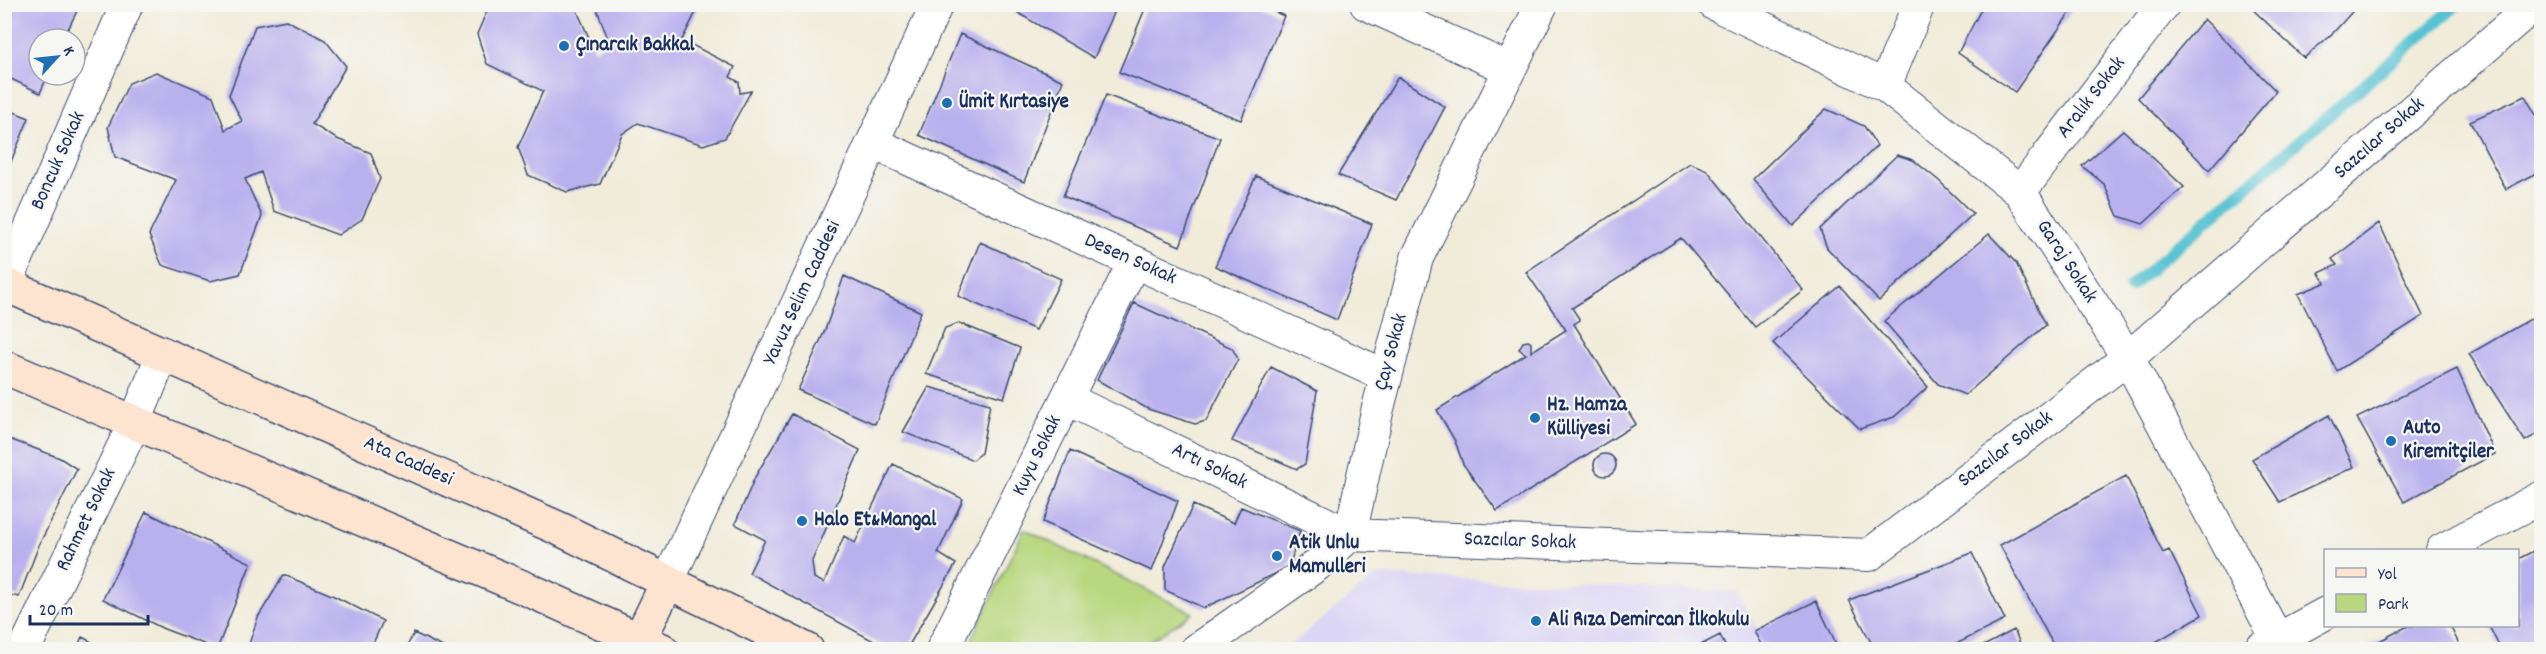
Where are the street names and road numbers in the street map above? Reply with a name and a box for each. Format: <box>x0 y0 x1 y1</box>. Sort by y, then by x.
street label: Aralık Sokak <box>2050 51 2134 145</box>
street label: Sazcılar Sokak <box>2328 91 2432 187</box>
street label: Boncuk Sokak <box>24 107 94 215</box>
street label: Garaj Sokak <box>2028 214 2104 310</box>
street label: Yavuz Selim Caddesi <box>756 216 850 370</box>
street label: Desen Sokak <box>1079 226 1181 294</box>
street label: Çay Sokak <box>1367 310 1417 394</box>
street label: Sazcılar Sokak <box>1952 404 2060 496</box>
street label: Kuyu Sokak <box>1005 410 1071 502</box>
street label: Ata Caddesi <box>358 429 458 495</box>
street label: Artı Sokak <box>1166 436 1252 498</box>
street label: Rahmet Sokak <box>49 463 125 577</box>
street label: Sazcılar Sokak <box>1463 525 1577 559</box>

